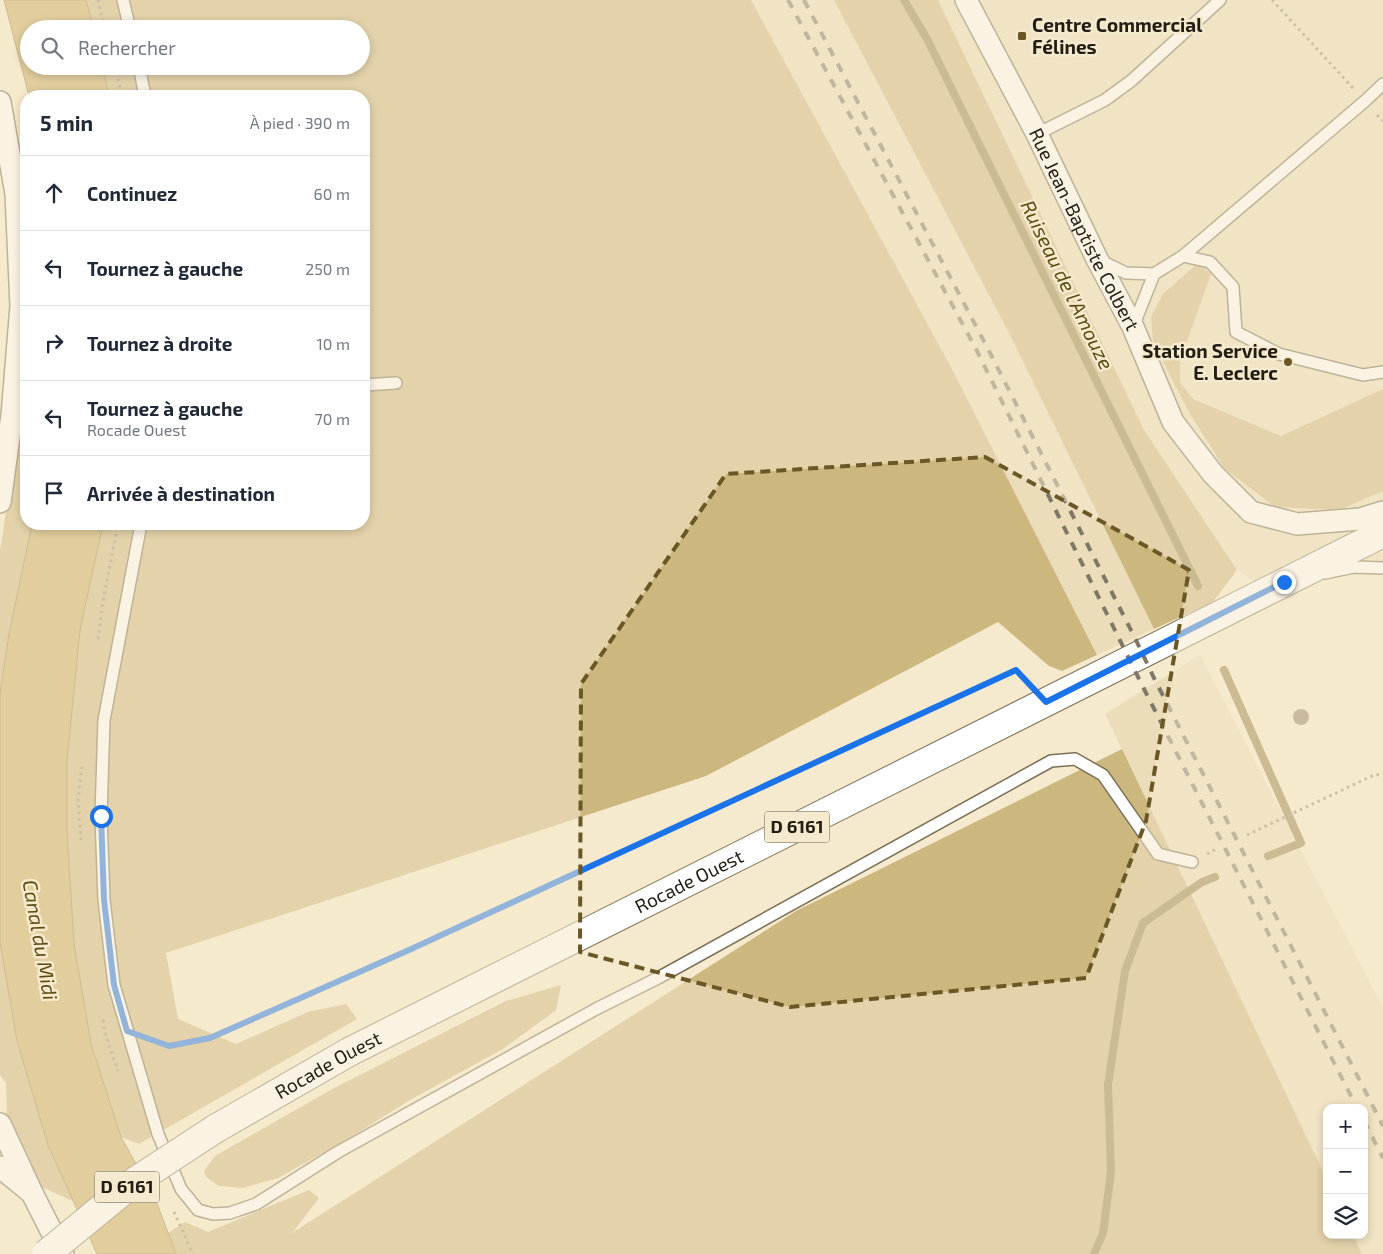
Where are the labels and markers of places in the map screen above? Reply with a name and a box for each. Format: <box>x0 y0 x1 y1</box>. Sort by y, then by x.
place label: Centre Commercial Félines <box>1032 13 1203 58</box>
marker: Centre Commercial Félines <box>1016 30 1028 42</box>
place label: Station Service E. Leclerc <box>1142 339 1278 384</box>
marker: Station Service E. Leclerc <box>1282 356 1294 368</box>

